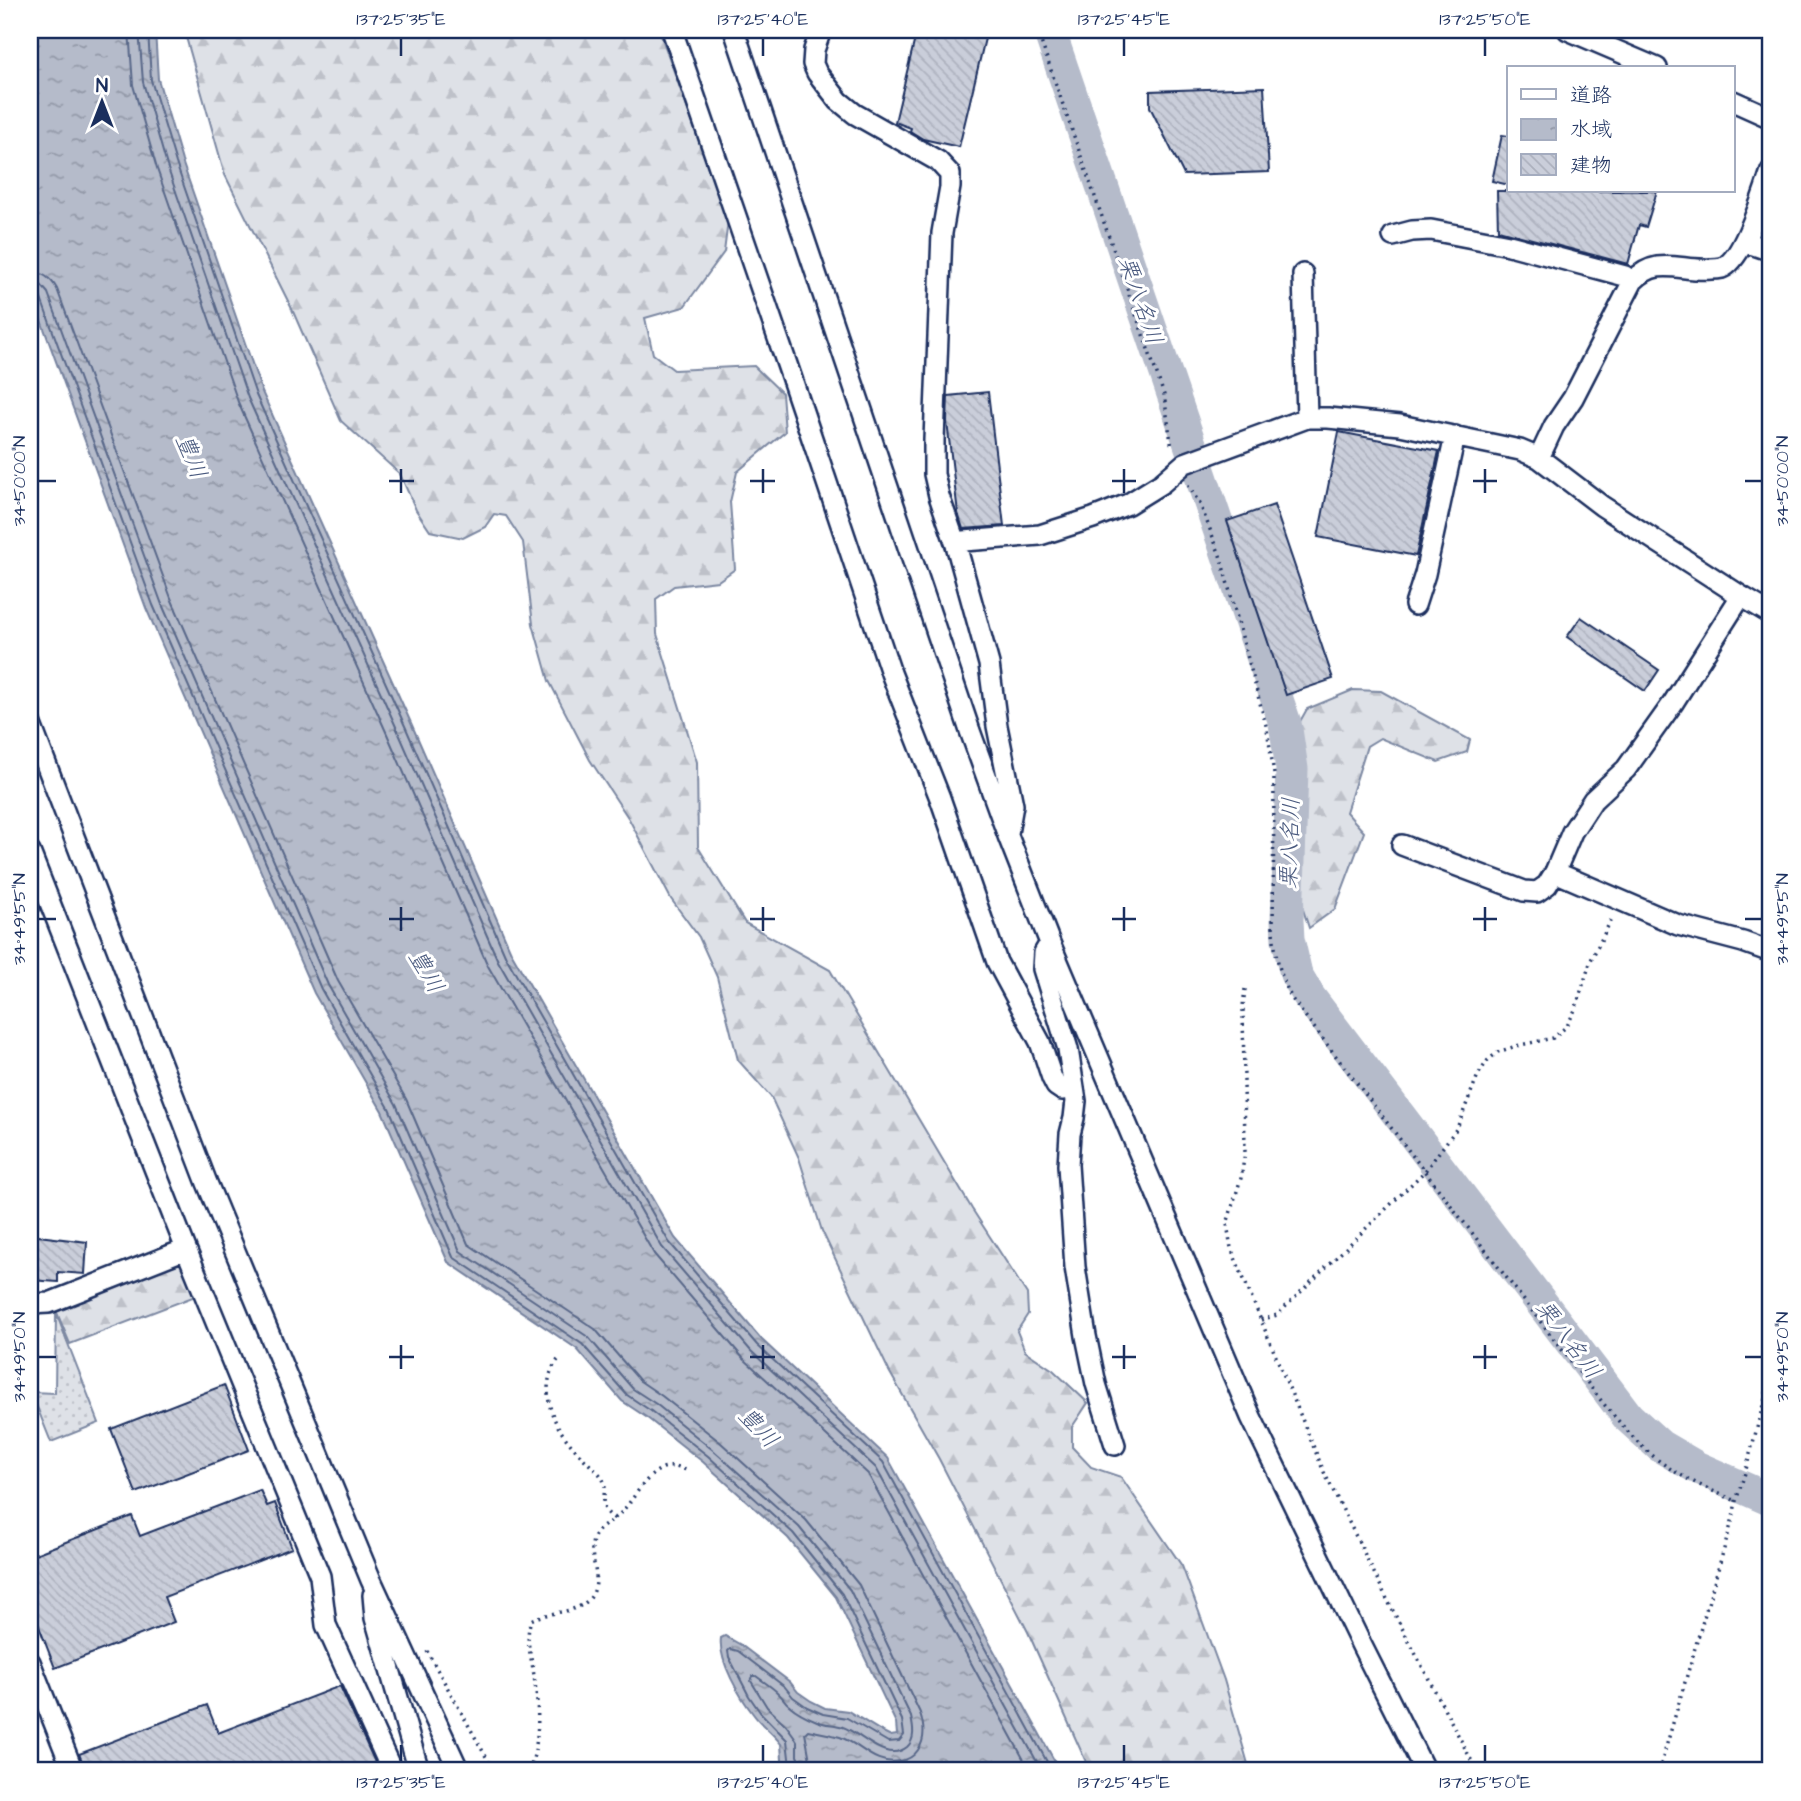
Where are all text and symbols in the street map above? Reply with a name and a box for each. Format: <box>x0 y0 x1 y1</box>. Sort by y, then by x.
text: 137°25'35"E <box>356 7 446 32</box>
text: 137°25'40"E <box>718 7 809 32</box>
text: 137°25'45"E <box>1078 7 1171 32</box>
text: 137°25'50"E <box>1439 7 1531 32</box>
north arrow <box>66 66 136 136</box>
legend <box>1507 66 1734 192</box>
text: N <box>96 73 108 100</box>
text: 道路 <box>1570 81 1612 110</box>
text: 水域 <box>1570 115 1612 144</box>
text: 建物 <box>1570 151 1612 180</box>
water label: 栗八名川 <box>1110 252 1170 349</box>
water label: 豊川 <box>168 429 215 484</box>
text: 34°50'00"N <box>7 436 32 526</box>
text: 34°50'00"N <box>1770 436 1795 526</box>
water label: 栗八名川 <box>1272 797 1308 890</box>
text: 34°49'55"N <box>7 873 32 965</box>
text: 34°49'55"N <box>1770 873 1795 965</box>
water label: 豊川 <box>401 944 451 999</box>
water label: 栗八名川 <box>1528 1293 1609 1386</box>
text: 34°49'50"N <box>7 1312 32 1402</box>
text: 34°49'50"N <box>1770 1312 1795 1402</box>
water label: 豊川 <box>731 1400 786 1455</box>
text: 137°25'35"E <box>356 1770 446 1795</box>
text: 137°25'40"E <box>718 1770 809 1795</box>
text: 137°25'45"E <box>1078 1770 1171 1795</box>
text: 137°25'50"E <box>1439 1770 1531 1795</box>

